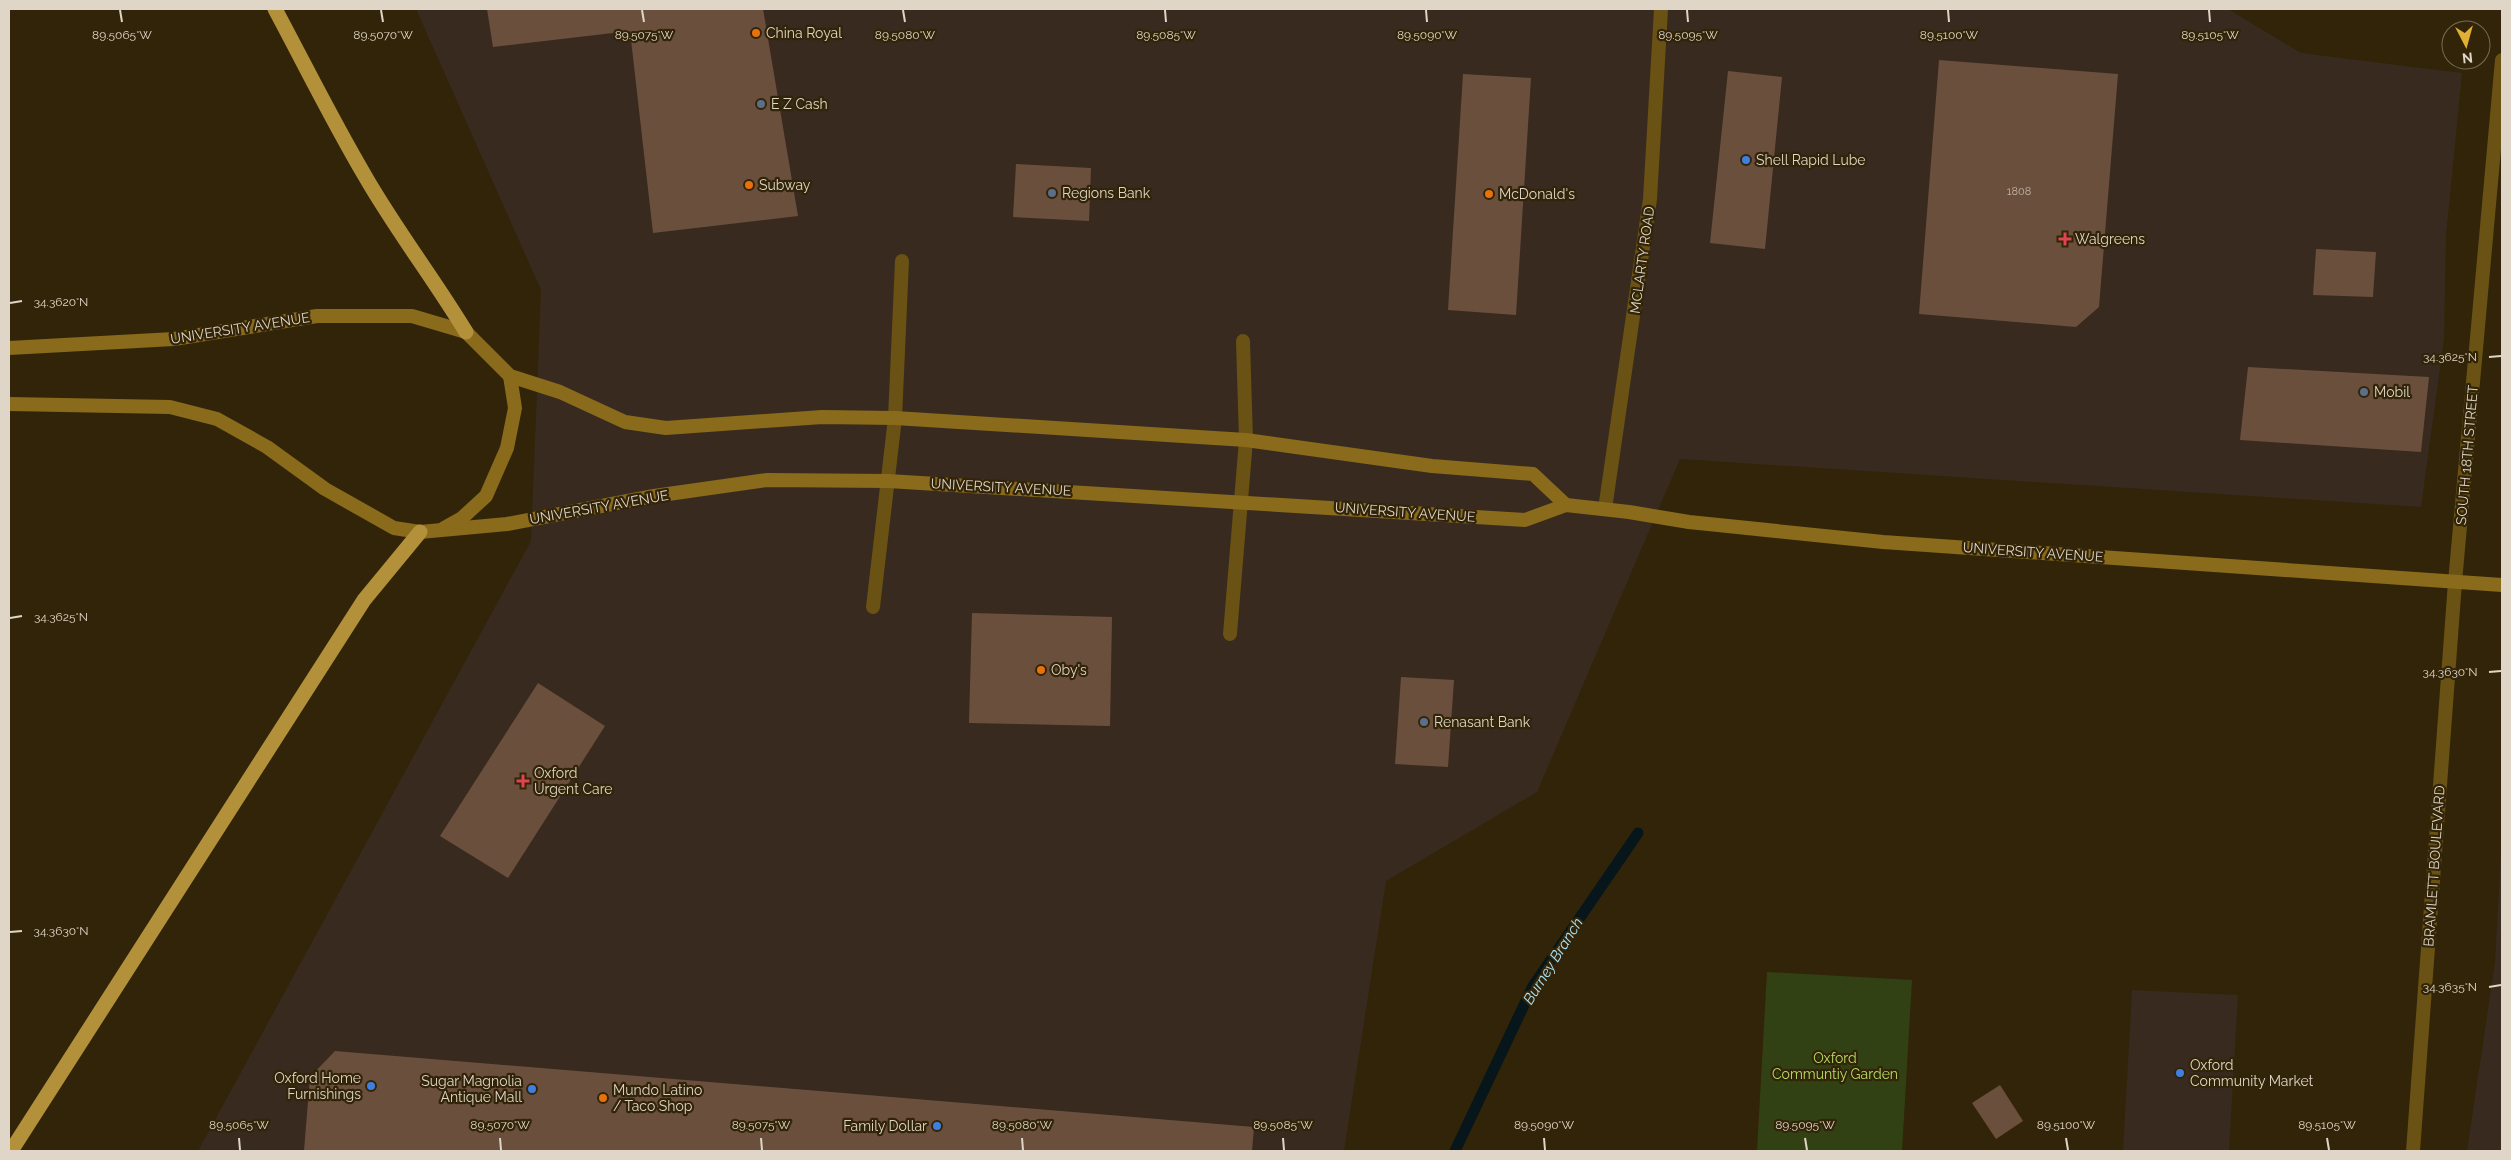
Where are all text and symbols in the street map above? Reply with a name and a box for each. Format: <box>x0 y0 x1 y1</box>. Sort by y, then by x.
north arrow <box>2441 20 2491 70</box>
place label: China Royal <box>766 25 842 41</box>
marker: China Royal <box>750 27 762 39</box>
text: 89.5065°W <box>92 28 152 42</box>
text: 89.5070°W <box>353 28 413 42</box>
text: 89.5075°W <box>615 28 674 42</box>
text: 89.5080°W <box>875 28 936 42</box>
text: 89.5085°W <box>1136 28 1196 42</box>
text: 89.5090°W <box>1397 28 1458 42</box>
text: 89.5095°W <box>1658 28 1718 42</box>
text: 89.5100°W <box>1920 28 1979 42</box>
text: 89.5105°W <box>2181 28 2239 42</box>
text: N <box>2461 49 2474 66</box>
place label: E Z Cash <box>771 96 828 112</box>
marker: E Z Cash <box>755 98 767 110</box>
place label: Shell Rapid Lube <box>1756 152 1866 168</box>
marker: Shell Rapid Lube <box>1740 154 1752 166</box>
place label: Subway <box>759 177 811 193</box>
marker: Subway <box>743 179 755 191</box>
place label: Regions Bank <box>1062 185 1151 201</box>
house number: 1808 <box>2007 185 2031 198</box>
place label: McDonald's <box>1499 186 1575 202</box>
marker: Regions Bank <box>1046 187 1058 199</box>
marker: McDonald's <box>1483 188 1495 200</box>
street label: MCLARTY ROAD <box>1627 205 1657 315</box>
place label: Walgreens <box>2075 231 2145 247</box>
marker: Walgreens <box>2059 233 2071 245</box>
text: 34.3620°N <box>34 295 88 309</box>
street label: UNIVERSITY AVENUE <box>169 309 311 347</box>
text: 34.3625°N <box>2423 350 2477 364</box>
place label: Mobil <box>2374 384 2410 400</box>
street label: SOUTH 18TH STREET <box>2453 384 2481 526</box>
marker: Mobil <box>2358 386 2370 398</box>
street label: UNIVERSITY AVENUE <box>930 475 1072 499</box>
street label: UNIVERSITY AVENUE <box>528 487 670 527</box>
street label: UNIVERSITY AVENUE <box>1334 499 1476 525</box>
street label: UNIVERSITY AVENUE <box>1962 539 2104 565</box>
text: 34.3625°N <box>34 610 88 624</box>
place label: Oby's <box>1051 662 1087 678</box>
marker: Oby's <box>1035 664 1047 676</box>
text: 34.3630°N <box>2423 665 2477 679</box>
place label: Renasant Bank <box>1434 714 1531 730</box>
marker: Renasant Bank <box>1418 716 1430 728</box>
place label: Oxford Urgent Care <box>534 765 613 797</box>
marker: Oxford Urgent Care <box>516 774 530 788</box>
street label: BRAMLETT BOULEVARD <box>2420 785 2448 947</box>
water label: Burney Branch <box>1519 914 1587 1008</box>
text: 34.3630°N <box>34 924 88 938</box>
text: 34.3635°N <box>2423 980 2477 994</box>
park label: Oxford Communtiy Garden <box>1772 1050 1898 1082</box>
place label: Oxford Community Market <box>2190 1057 2314 1089</box>
marker: Oxford Community Market <box>2174 1067 2186 1079</box>
place label: Oxford Home Furnishings <box>274 1070 361 1102</box>
place label: Sugar Magnolia Antique Mall <box>421 1073 522 1105</box>
marker: Oxford Home Furnishings <box>365 1080 377 1092</box>
place label: Mundo Latino / Taco Shop <box>613 1082 702 1114</box>
marker: Sugar Magnolia Antique Mall <box>526 1083 538 1095</box>
marker: Mundo Latino / Taco Shop <box>597 1092 609 1104</box>
text: 89.5065°W <box>209 1118 269 1132</box>
text: 89.5070°W <box>470 1118 530 1132</box>
text: 89.5075°W <box>732 1118 791 1132</box>
place label: Family Dollar <box>843 1118 927 1134</box>
text: 89.5080°W <box>992 1118 1053 1132</box>
text: 89.5085°W <box>1253 1118 1313 1132</box>
text: 89.5090°W <box>1514 1118 1575 1132</box>
text: 89.5095°W <box>1775 1118 1835 1132</box>
text: 89.5100°W <box>2037 1118 2096 1132</box>
text: 89.5105°W <box>2298 1118 2356 1132</box>
marker: Family Dollar <box>931 1120 943 1132</box>

